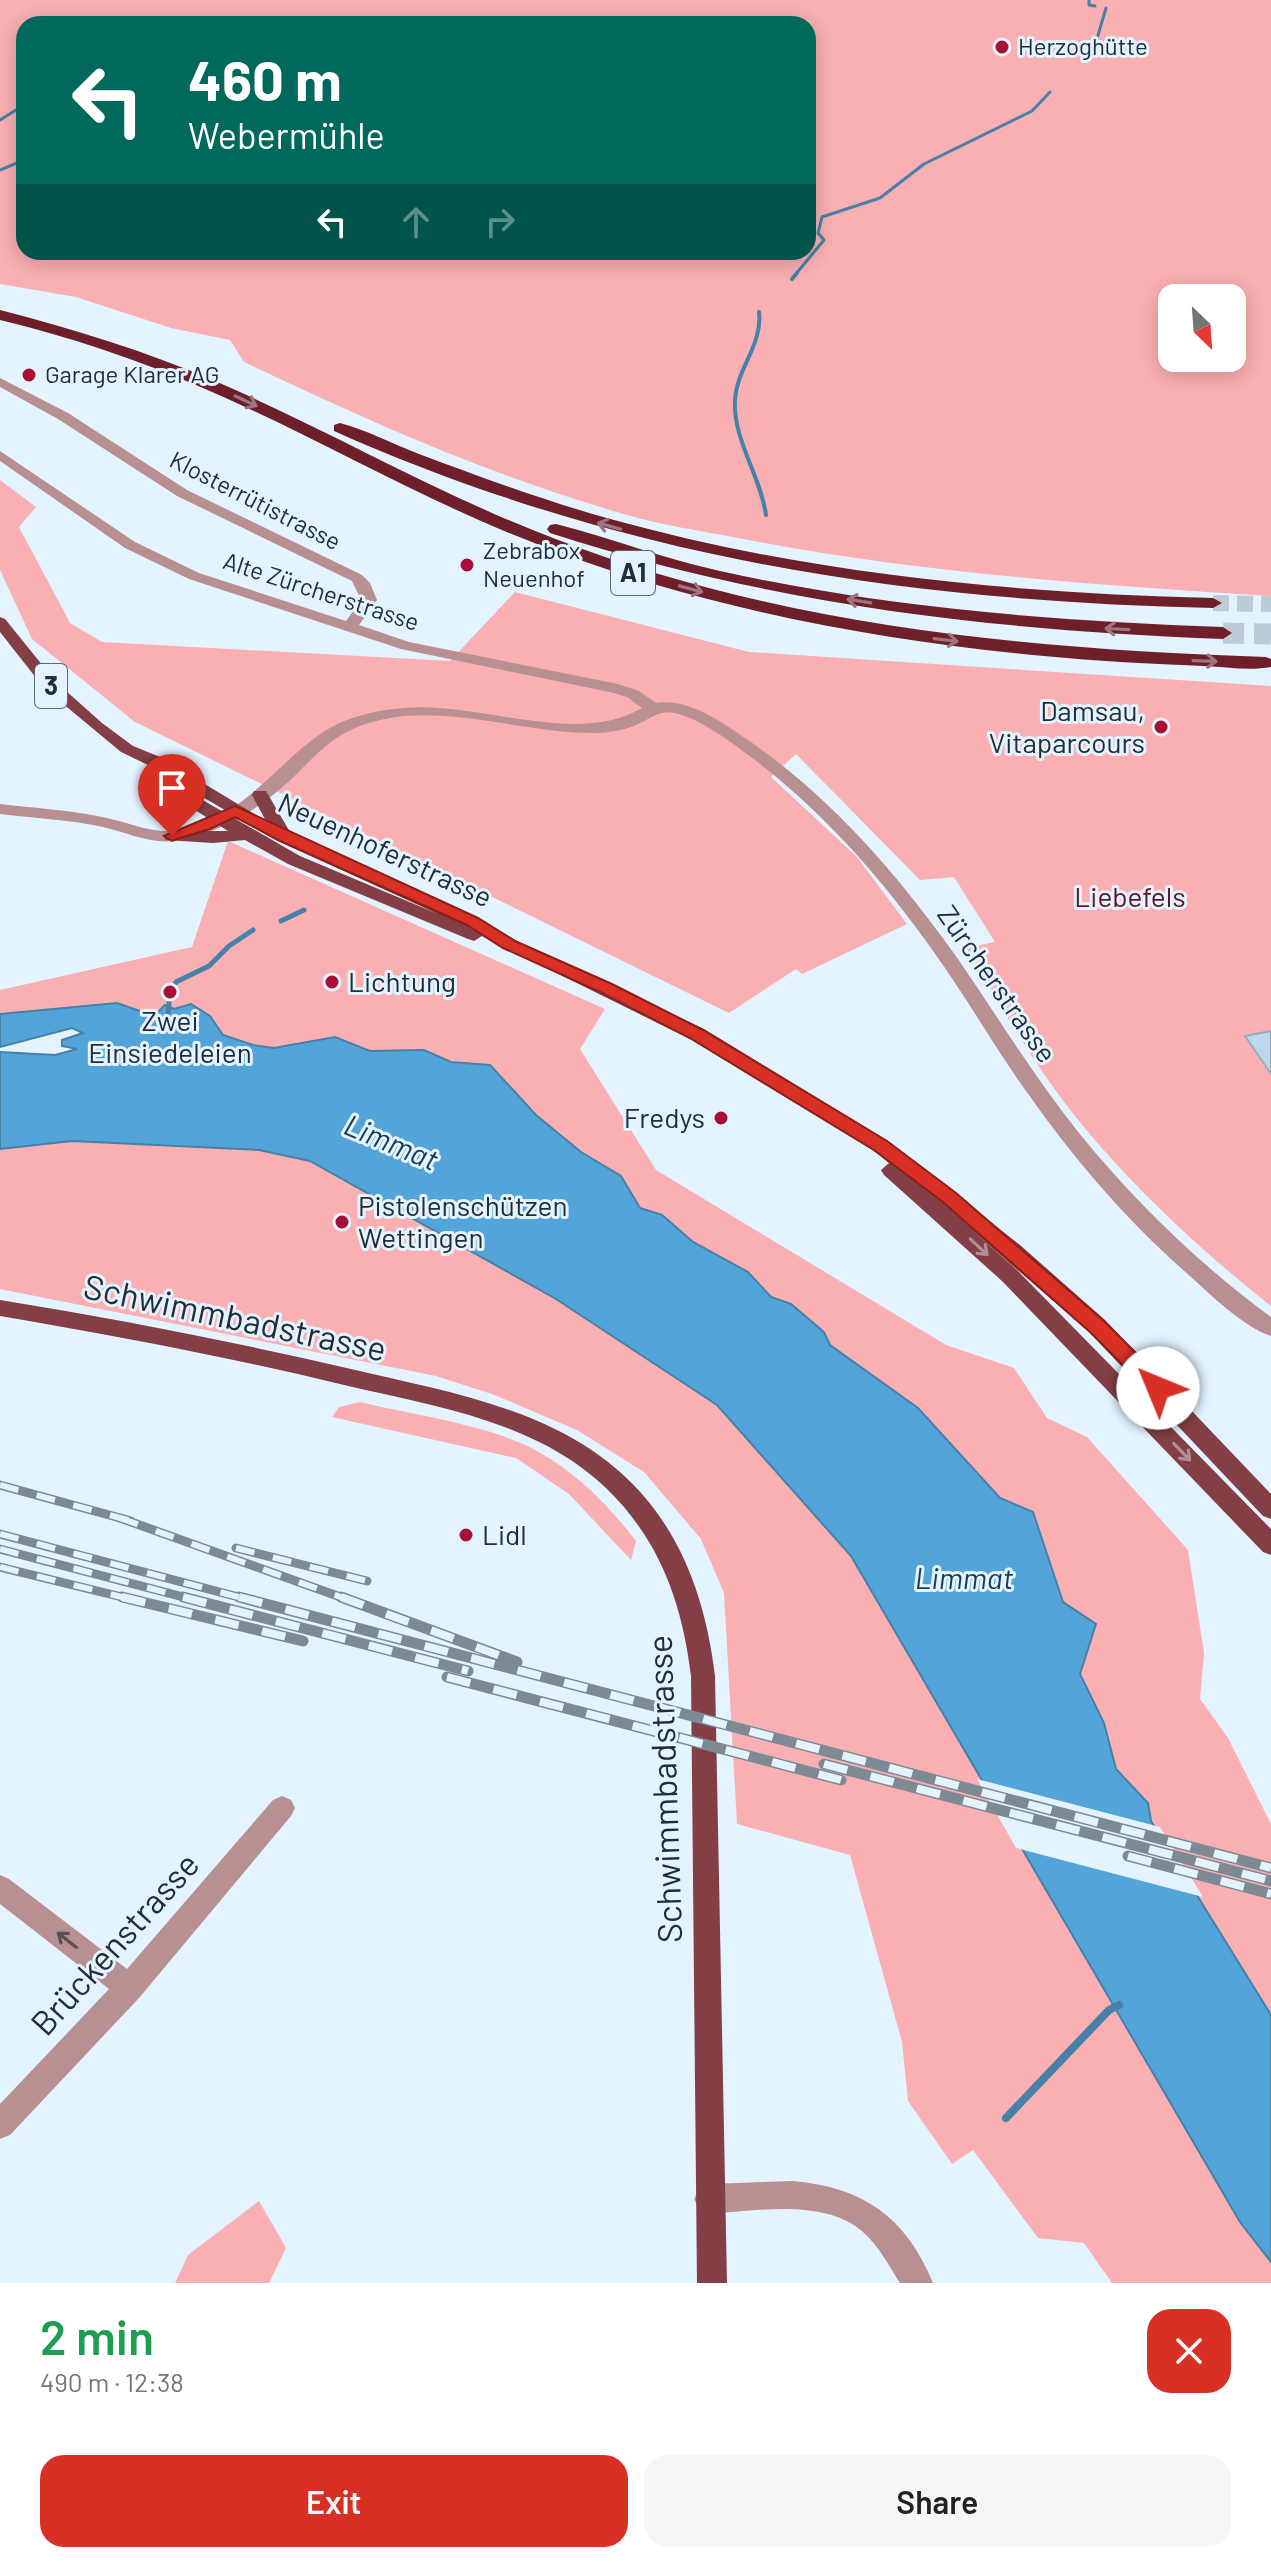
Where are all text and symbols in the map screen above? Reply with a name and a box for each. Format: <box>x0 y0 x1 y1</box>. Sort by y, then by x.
place label: Herzoghütte <box>1018 31 1148 60</box>
marker: Herzoghütte <box>993 38 1011 56</box>
text: 460 m <box>188 45 342 112</box>
icon: left <box>56 48 160 152</box>
text: Webermühle <box>188 113 385 156</box>
icon: left <box>310 200 354 244</box>
icon: ahead <box>394 200 438 244</box>
icon: right <box>478 200 522 244</box>
north arrow <box>1158 284 1246 372</box>
map controls <box>1158 284 1246 372</box>
place label: Garage Klarer AG <box>45 359 220 388</box>
marker: Garage Klarer AG <box>20 366 38 384</box>
one-way arrow <box>233 394 257 409</box>
street label: Klosterrütistrasse <box>165 444 346 555</box>
one-way arrow <box>597 518 623 533</box>
place label: Zebrabox Neuenhof <box>483 535 585 592</box>
street label: Alte Zürcherstrasse <box>220 545 423 636</box>
road number: A1 <box>611 551 655 595</box>
marker: Zebrabox Neuenhof <box>458 556 476 574</box>
one-way arrow <box>677 583 703 598</box>
one-way arrow <box>847 593 872 608</box>
one-way arrow <box>1104 621 1131 636</box>
one-way arrow <box>932 633 958 648</box>
one-way arrow <box>1191 654 1218 669</box>
road number: 3 <box>35 664 67 708</box>
place label: Damsau, Vitaparcours <box>989 693 1145 759</box>
marker: Damsau, Vitaparcours <box>1152 718 1170 736</box>
pin <box>138 754 206 836</box>
icon: arrive <box>150 766 194 810</box>
street label: Neuenhoferstrasse <box>273 785 498 914</box>
park label: Liebefels <box>1074 879 1186 913</box>
street label: Zürcherstrasse <box>931 898 1065 1069</box>
place label: Lichtung <box>348 964 456 998</box>
marker: Lichtung <box>323 973 341 991</box>
marker: Zwei Einsiedeleien <box>161 983 179 1001</box>
place label: Zwei Einsiedeleien <box>88 1003 252 1069</box>
place label: Fredys <box>624 1100 705 1134</box>
water label: Limmat <box>339 1105 445 1177</box>
marker: Fredys <box>712 1109 730 1127</box>
place label: Pistolenschützen Wettingen <box>358 1188 568 1254</box>
marker: Pistolenschützen Wettingen <box>333 1213 351 1231</box>
one-way arrow <box>969 1238 989 1256</box>
street label: Schwimmbadstrasse <box>80 1264 390 1369</box>
position arrow <box>1116 1346 1200 1430</box>
one-way arrow <box>1172 1442 1191 1461</box>
place label: Lidl <box>482 1517 527 1551</box>
marker: Lidl <box>457 1526 475 1544</box>
water label: Limmat <box>915 1559 1014 1595</box>
street label: Schwimmbadstrasse <box>638 1634 689 1944</box>
street label: Brückenstrasse <box>21 1843 206 2043</box>
one-way arrow <box>57 1932 78 1949</box>
text: 2 min <box>40 2307 154 2365</box>
button: close <box>1147 2309 1231 2393</box>
text: 490 m · 12:38 <box>40 2366 184 2397</box>
button: Exit <box>40 2455 628 2547</box>
button: Share <box>644 2455 1231 2547</box>

